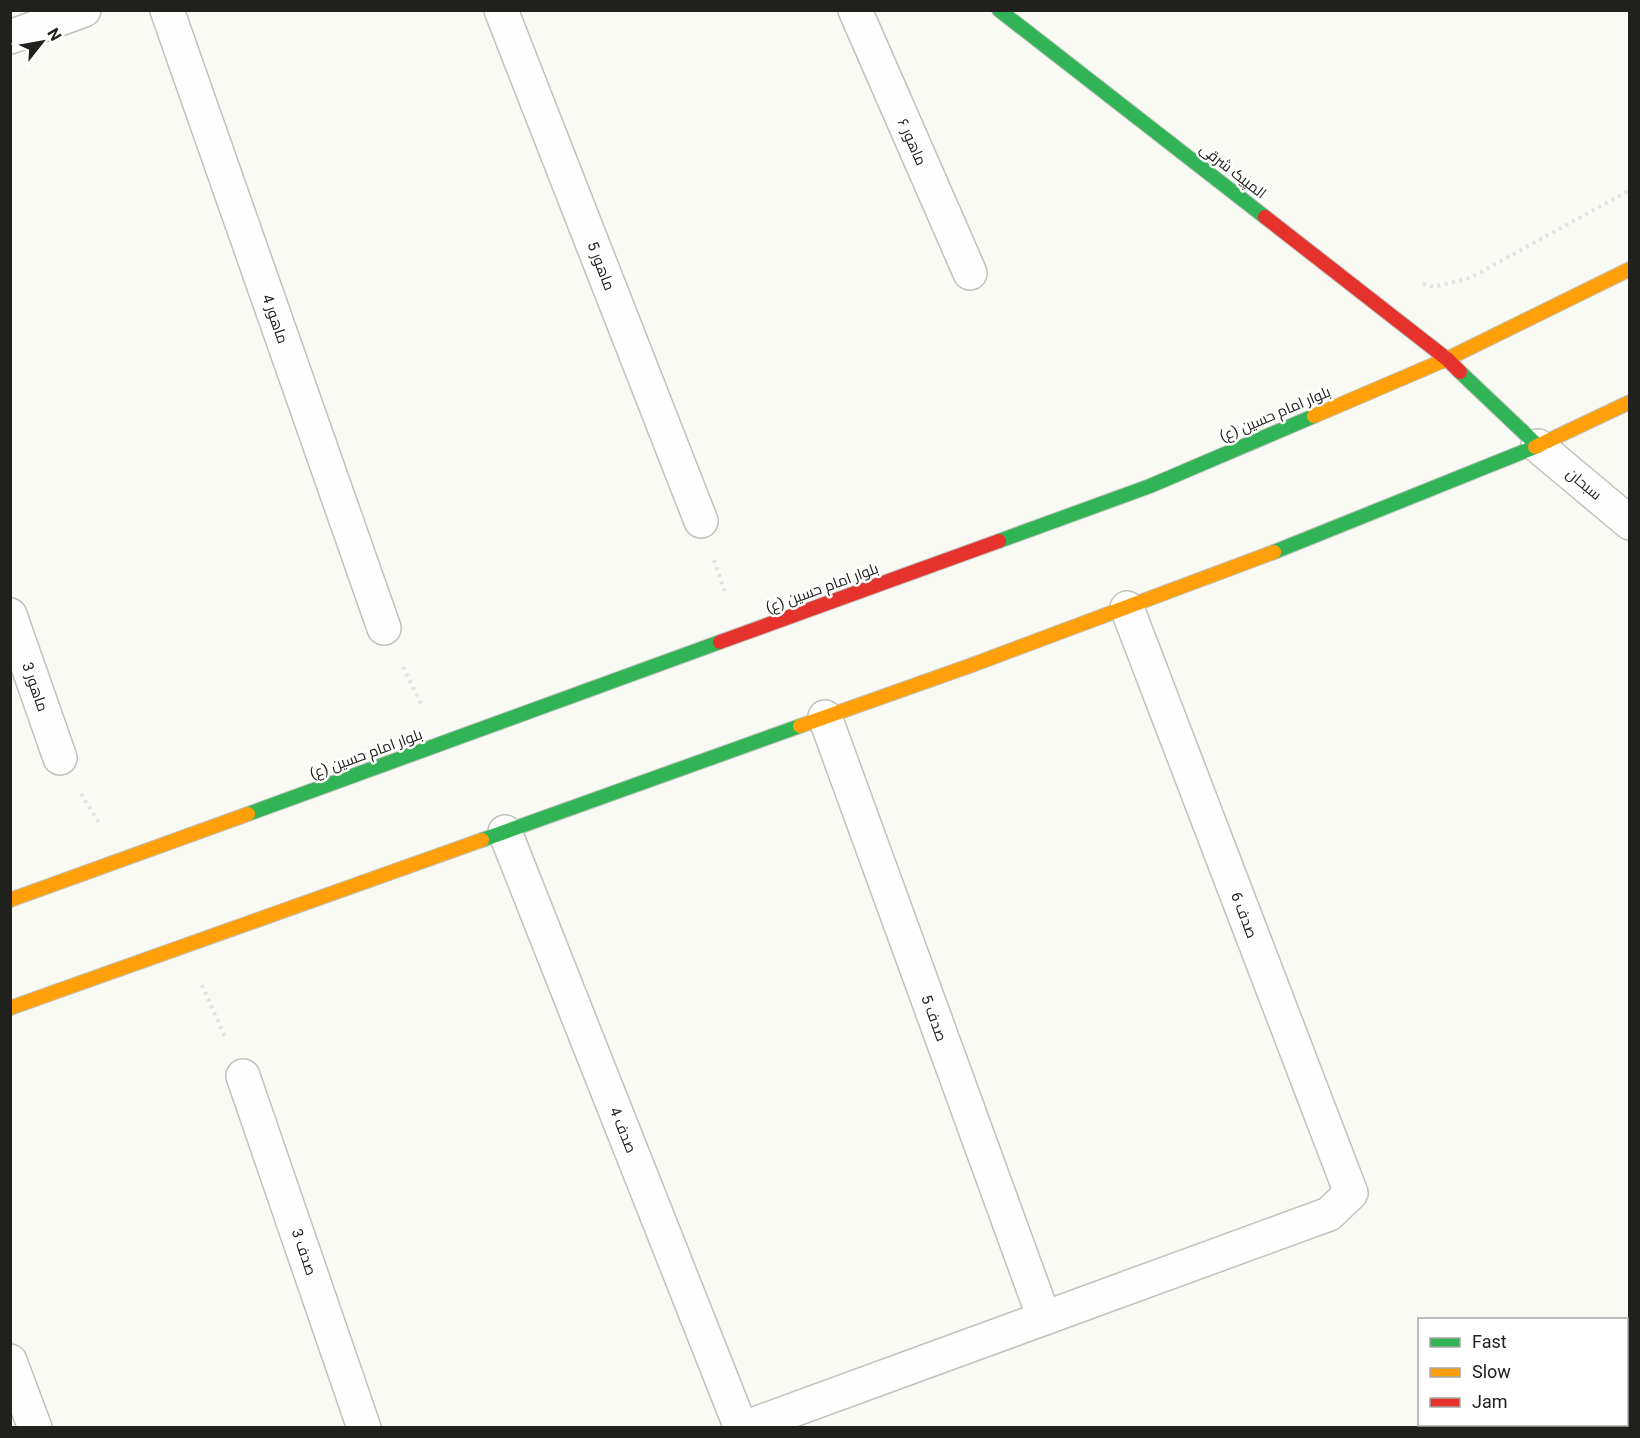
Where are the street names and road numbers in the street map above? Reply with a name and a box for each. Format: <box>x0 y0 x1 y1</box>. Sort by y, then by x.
street label: ماهور ۶ <box>894 116 930 168</box>
street label: المپیک شرقی <box>1196 140 1270 203</box>
street label: ماهور 5 <box>583 239 619 293</box>
street label: ماهور 4 <box>258 292 292 346</box>
street label: بلوار امام حسین (ع) <box>1217 383 1334 447</box>
street label: سبحان <box>1562 464 1605 505</box>
street label: بلوار امام حسین (ع) <box>763 559 882 619</box>
street label: ماهور 3 <box>18 660 52 714</box>
street label: بلوار امام حسین (ع) <box>307 725 426 785</box>
street label: صدف 6 <box>1227 889 1261 941</box>
street label: صدف 5 <box>917 992 951 1044</box>
street label: صدف 4 <box>606 1104 640 1156</box>
street label: صدف 3 <box>288 1226 320 1278</box>

